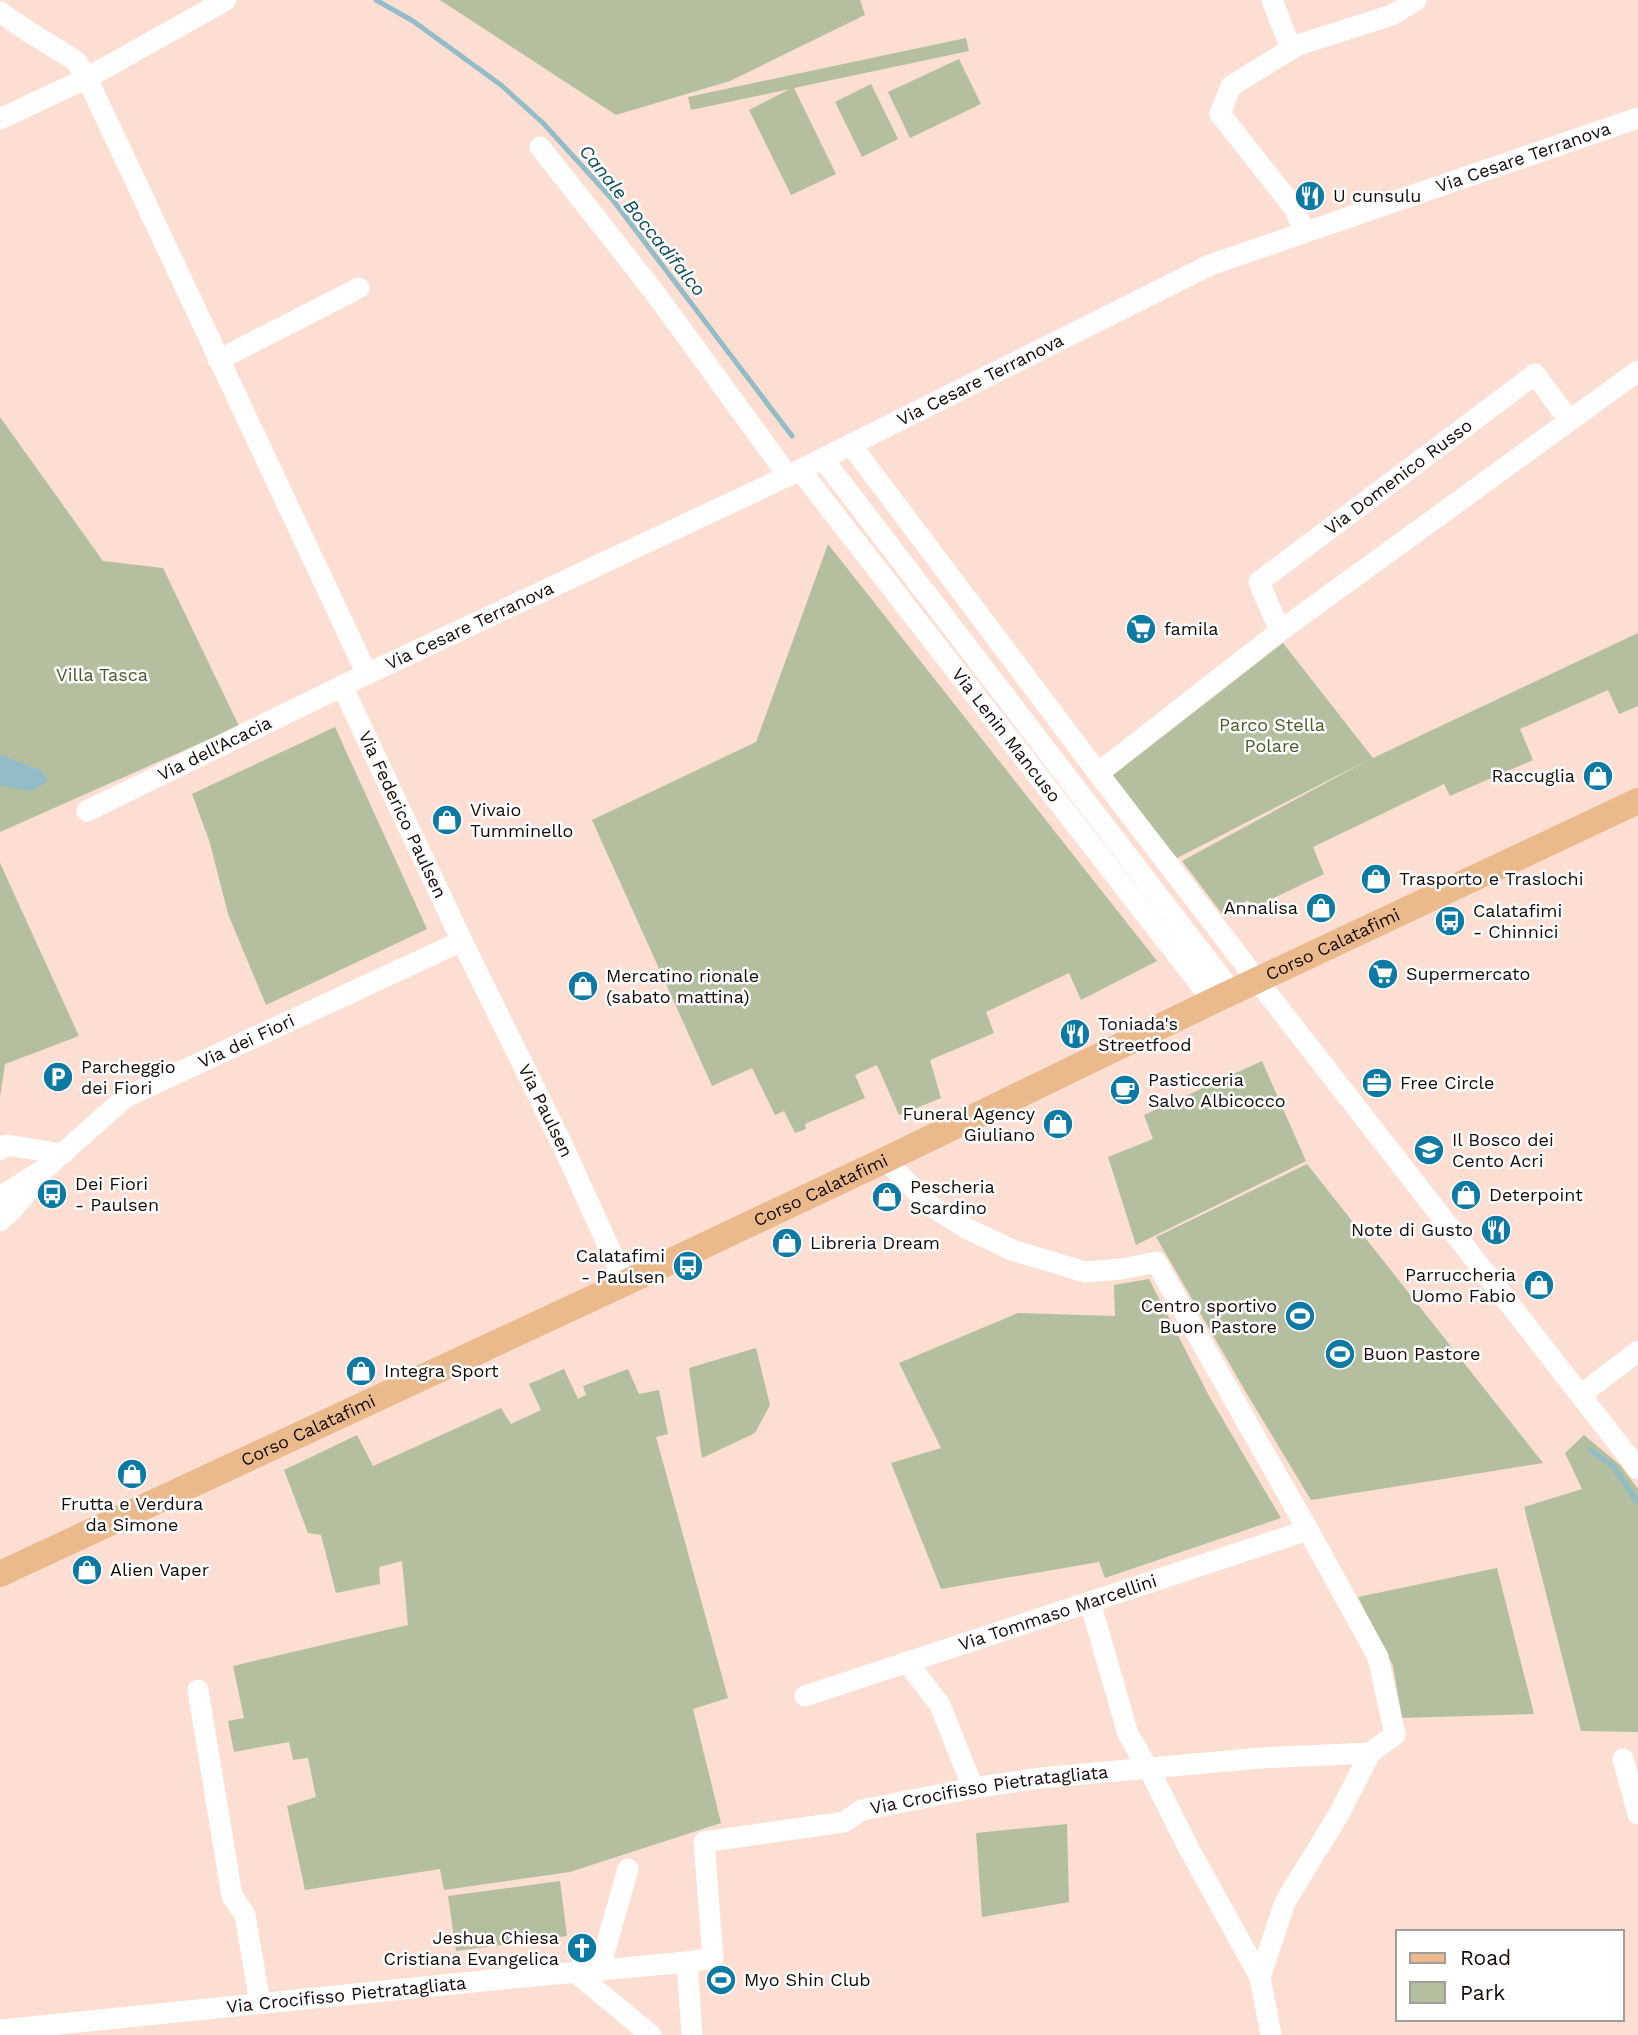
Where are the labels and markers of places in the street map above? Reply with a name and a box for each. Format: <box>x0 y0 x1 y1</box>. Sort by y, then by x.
restaurant icon: U cunsulu <box>1293 179 1327 213</box>
place label: U cunsulu <box>1333 185 1421 206</box>
supermarket icon: famila <box>1124 612 1158 646</box>
place label: famila <box>1164 618 1218 639</box>
shop icon: Raccuglia <box>1581 759 1615 793</box>
place label: Raccuglia <box>1492 765 1575 786</box>
place label: Vivaio Tumminello <box>470 799 573 841</box>
shop icon: Vivaio Tumminello <box>430 803 464 837</box>
shop icon: Trasporto e Traslochi <box>1359 862 1393 896</box>
place label: Trasporto e Traslochi <box>1399 868 1584 889</box>
shop icon: Annalisa <box>1304 891 1338 925</box>
place label: Annalisa <box>1224 897 1298 918</box>
place label: Calatafimi - Chinnici <box>1473 900 1562 942</box>
bus stop icon: Calatafimi - Chinnici <box>1433 904 1467 938</box>
supermarket icon: Supermercato <box>1366 957 1400 991</box>
place label: Supermercato <box>1406 963 1530 984</box>
place label: Mercatino rionale (sabato mattina) <box>606 965 759 1007</box>
shop icon: Mercatino rionale (sabato mattina) <box>566 969 600 1003</box>
place label: Toniada's Streetfood <box>1098 1013 1192 1055</box>
restaurant icon: Toniada's Streetfood <box>1058 1017 1092 1051</box>
place label: Parcheggio dei Fiori <box>81 1056 176 1098</box>
parking icon: Parcheggio dei Fiori <box>41 1060 75 1094</box>
office icon: Free Circle <box>1360 1066 1394 1100</box>
place label: Pasticceria Salvo Albicocco <box>1148 1069 1286 1111</box>
place label: Free Circle <box>1400 1072 1494 1093</box>
cafe icon: Pasticceria Salvo Albicocco <box>1108 1073 1142 1107</box>
place label: Funeral Agency Giuliano <box>903 1103 1036 1145</box>
shop icon: Funeral Agency Giuliano <box>1041 1107 1075 1141</box>
place label: Il Bosco dei Cento Acri <box>1452 1129 1554 1171</box>
school or university icon: Il Bosco dei Cento Acri <box>1412 1133 1446 1167</box>
place label: Dei Fiori - Paulsen <box>75 1173 159 1215</box>
place label: Pescheria Scardino <box>910 1176 995 1218</box>
bus stop icon: Dei Fiori - Paulsen <box>35 1177 69 1211</box>
shop icon: Deterpoint <box>1449 1178 1483 1212</box>
shop icon: Pescheria Scardino <box>870 1180 904 1214</box>
place label: Deterpoint <box>1489 1184 1583 1205</box>
restaurant icon: Note di Gusto <box>1479 1213 1513 1247</box>
place label: Note di Gusto <box>1351 1219 1473 1240</box>
shop icon: Libreria Dream <box>770 1226 804 1260</box>
place label: Libreria Dream <box>810 1232 940 1253</box>
place label: Calatafimi - Paulsen <box>576 1245 665 1287</box>
bus stop icon: Calatafimi - Paulsen <box>671 1249 705 1283</box>
place label: Parruccheria Uomo Fabio <box>1405 1264 1516 1306</box>
shop icon: Parruccheria Uomo Fabio <box>1522 1268 1556 1302</box>
place label: Centro sportivo Buon Pastore <box>1141 1295 1277 1337</box>
sports icon: Centro sportivo Buon Pastore <box>1283 1299 1317 1333</box>
sports icon: Buon Pastore <box>1323 1337 1357 1371</box>
place label: Buon Pastore <box>1363 1343 1480 1364</box>
shop icon: Integra Sport <box>344 1354 378 1388</box>
place label: Integra Sport <box>384 1360 499 1381</box>
shop icon: Frutta e Verdura da Simone <box>115 1457 149 1491</box>
place label: Frutta e Verdura da Simone <box>61 1493 203 1535</box>
shop icon: Alien Vaper <box>70 1553 104 1587</box>
place label: Alien Vaper <box>110 1559 209 1580</box>
place label: Jeshua Chiesa Cristiana Evangelica <box>384 1927 559 1969</box>
church icon: Jeshua Chiesa Cristiana Evangelica <box>565 1931 599 1965</box>
sports icon: Myo Shin Club <box>704 1963 738 1997</box>
place label: Myo Shin Club <box>744 1969 871 1990</box>

